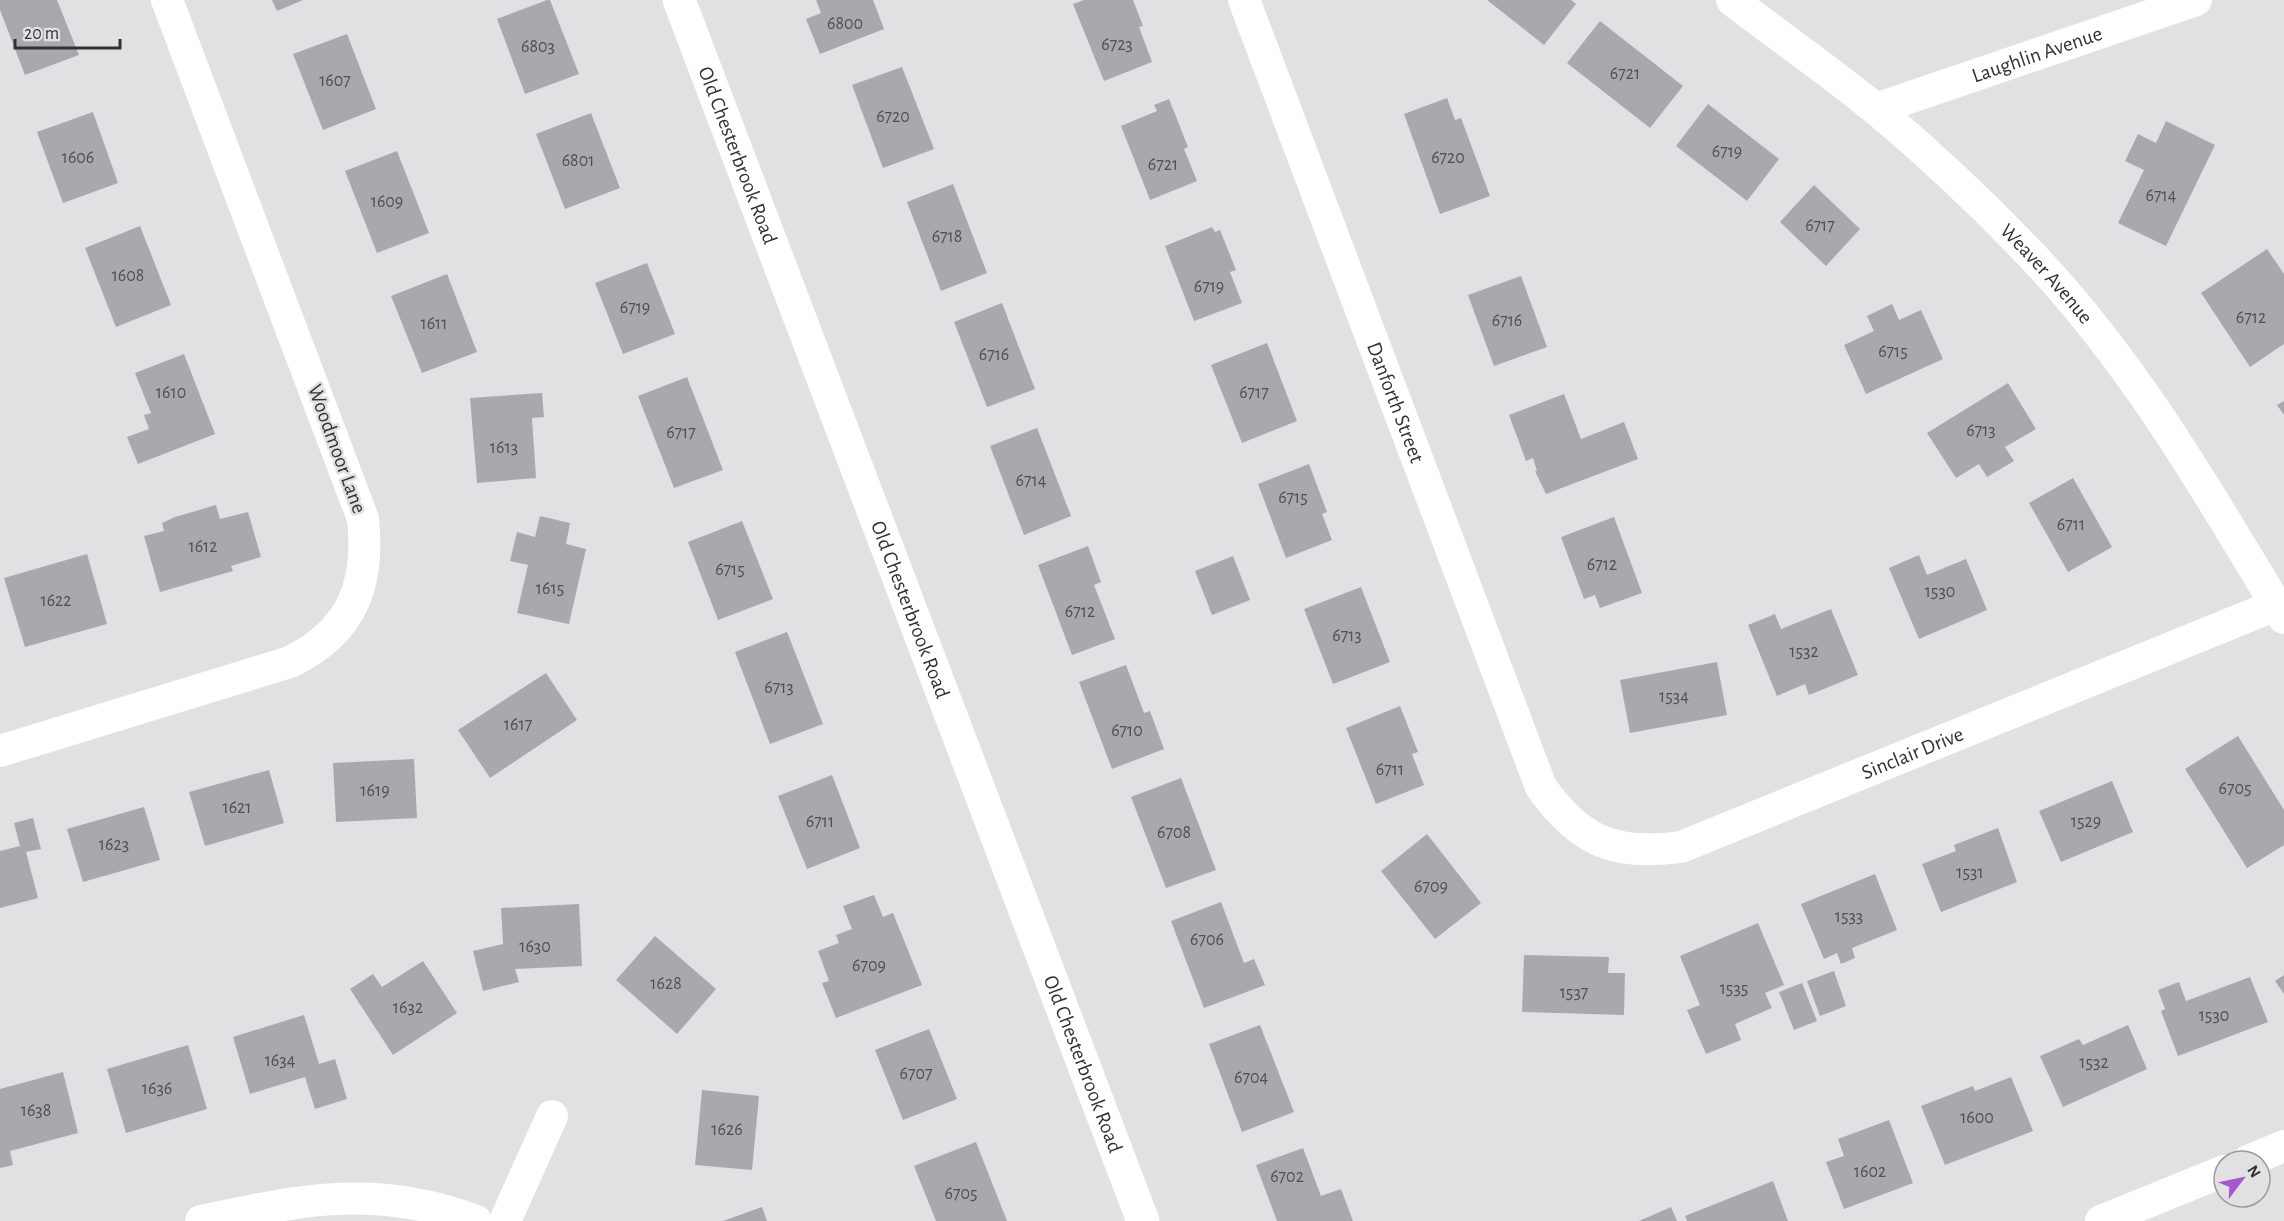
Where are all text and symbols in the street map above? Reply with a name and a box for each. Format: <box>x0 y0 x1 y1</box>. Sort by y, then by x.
scale bar <box>15 12 120 50</box>
house number: 6800 <box>827 15 863 33</box>
street label: Laughlin Avenue <box>1969 22 2105 86</box>
text: 20 m <box>24 25 59 43</box>
house number: 6723 <box>1101 36 1133 54</box>
house number: 6803 <box>521 38 555 56</box>
street label: Old Chesterbrook Road <box>695 64 781 247</box>
house number: 6721 <box>1610 65 1640 83</box>
house number: 1607 <box>319 72 351 90</box>
house number: 6720 <box>876 108 910 126</box>
house number: 6719 <box>1712 143 1742 161</box>
house number: 1606 <box>62 149 94 167</box>
house number: 6720 <box>1431 149 1465 167</box>
house number: 6801 <box>562 152 594 170</box>
house number: 6721 <box>1148 156 1178 174</box>
house number: 6714 <box>2146 187 2177 205</box>
house number: 1609 <box>371 193 403 211</box>
house number: 6717 <box>1805 217 1835 235</box>
street label: Weaver Avenue <box>1996 219 2097 328</box>
house number: 6718 <box>932 228 962 246</box>
house number: 1608 <box>112 267 144 285</box>
house number: 6719 <box>1194 278 1224 296</box>
house number: 6719 <box>620 299 650 317</box>
house number: 6712 <box>2236 309 2266 327</box>
house number: 6716 <box>1492 312 1522 330</box>
house number: 1611 <box>420 315 448 333</box>
street label: Danforth Street <box>1364 339 1428 466</box>
house number: 6715 <box>1878 343 1908 361</box>
house number: 6716 <box>979 346 1009 364</box>
street label: Woodmoor Lane <box>304 382 370 516</box>
house number: 1610 <box>156 384 186 402</box>
house number: 6717 <box>1239 384 1269 402</box>
house number: 6713 <box>1966 422 1996 440</box>
house number: 6717 <box>666 424 696 442</box>
house number: 1613 <box>490 439 518 457</box>
house number: 6714 <box>1016 472 1047 490</box>
house number: 6715 <box>1278 489 1308 507</box>
house number: 6711 <box>2057 516 2085 534</box>
street label: Old Chesterbrook Road <box>867 518 954 701</box>
house number: 1612 <box>188 538 218 556</box>
house number: 6712 <box>1587 556 1617 574</box>
house number: 6715 <box>715 561 745 579</box>
house number: 1615 <box>536 580 564 598</box>
house number: 1530 <box>1925 583 1955 601</box>
house number: 1622 <box>40 592 72 610</box>
house number: 6712 <box>1065 603 1095 621</box>
house number: 6713 <box>1332 627 1362 645</box>
house number: 1532 <box>1789 643 1819 661</box>
house number: 6713 <box>764 679 794 697</box>
house number: 1534 <box>1659 688 1689 706</box>
house number: 1617 <box>504 716 532 734</box>
house number: 6710 <box>1111 722 1143 740</box>
street label: Sinclair Drive <box>1859 723 1966 783</box>
house number: 6711 <box>1376 761 1404 779</box>
house number: 6705 <box>2219 780 2252 798</box>
house number: 1619 <box>360 782 390 800</box>
house number: 1621 <box>222 799 252 817</box>
house number: 6711 <box>806 813 834 831</box>
house number: 1529 <box>2071 813 2101 831</box>
house number: 6708 <box>1157 824 1191 842</box>
house number: 1623 <box>99 836 129 854</box>
house number: 1531 <box>1956 864 1984 882</box>
house number: 6709 <box>1414 878 1448 896</box>
house number: 1533 <box>1835 908 1863 926</box>
house number: 6706 <box>1190 931 1224 949</box>
house number: 1630 <box>519 938 551 956</box>
house number: 6709 <box>852 957 886 975</box>
street label: Old Chesterbrook Road <box>1040 972 1126 1155</box>
house number: 1628 <box>650 975 682 993</box>
house number: 1535 <box>1720 980 1748 998</box>
house number: 1537 <box>1560 984 1588 1002</box>
house number: 1632 <box>393 999 423 1017</box>
house number: 1530 <box>2199 1007 2229 1025</box>
house number: 1634 <box>265 1052 296 1070</box>
house number: 1532 <box>2079 1054 2109 1072</box>
house number: 6707 <box>900 1065 932 1083</box>
house number: 6704 <box>1234 1069 1268 1087</box>
house number: 1636 <box>142 1080 172 1098</box>
house number: 1638 <box>21 1102 51 1120</box>
house number: 1600 <box>1960 1109 1994 1127</box>
house number: 1626 <box>711 1121 743 1139</box>
north arrow <box>2212 1149 2272 1209</box>
house number: 1602 <box>1854 1163 1886 1181</box>
text: N <box>2244 1163 2264 1181</box>
house number: 6702 <box>1270 1168 1304 1186</box>
house number: 6705 <box>945 1185 978 1203</box>

